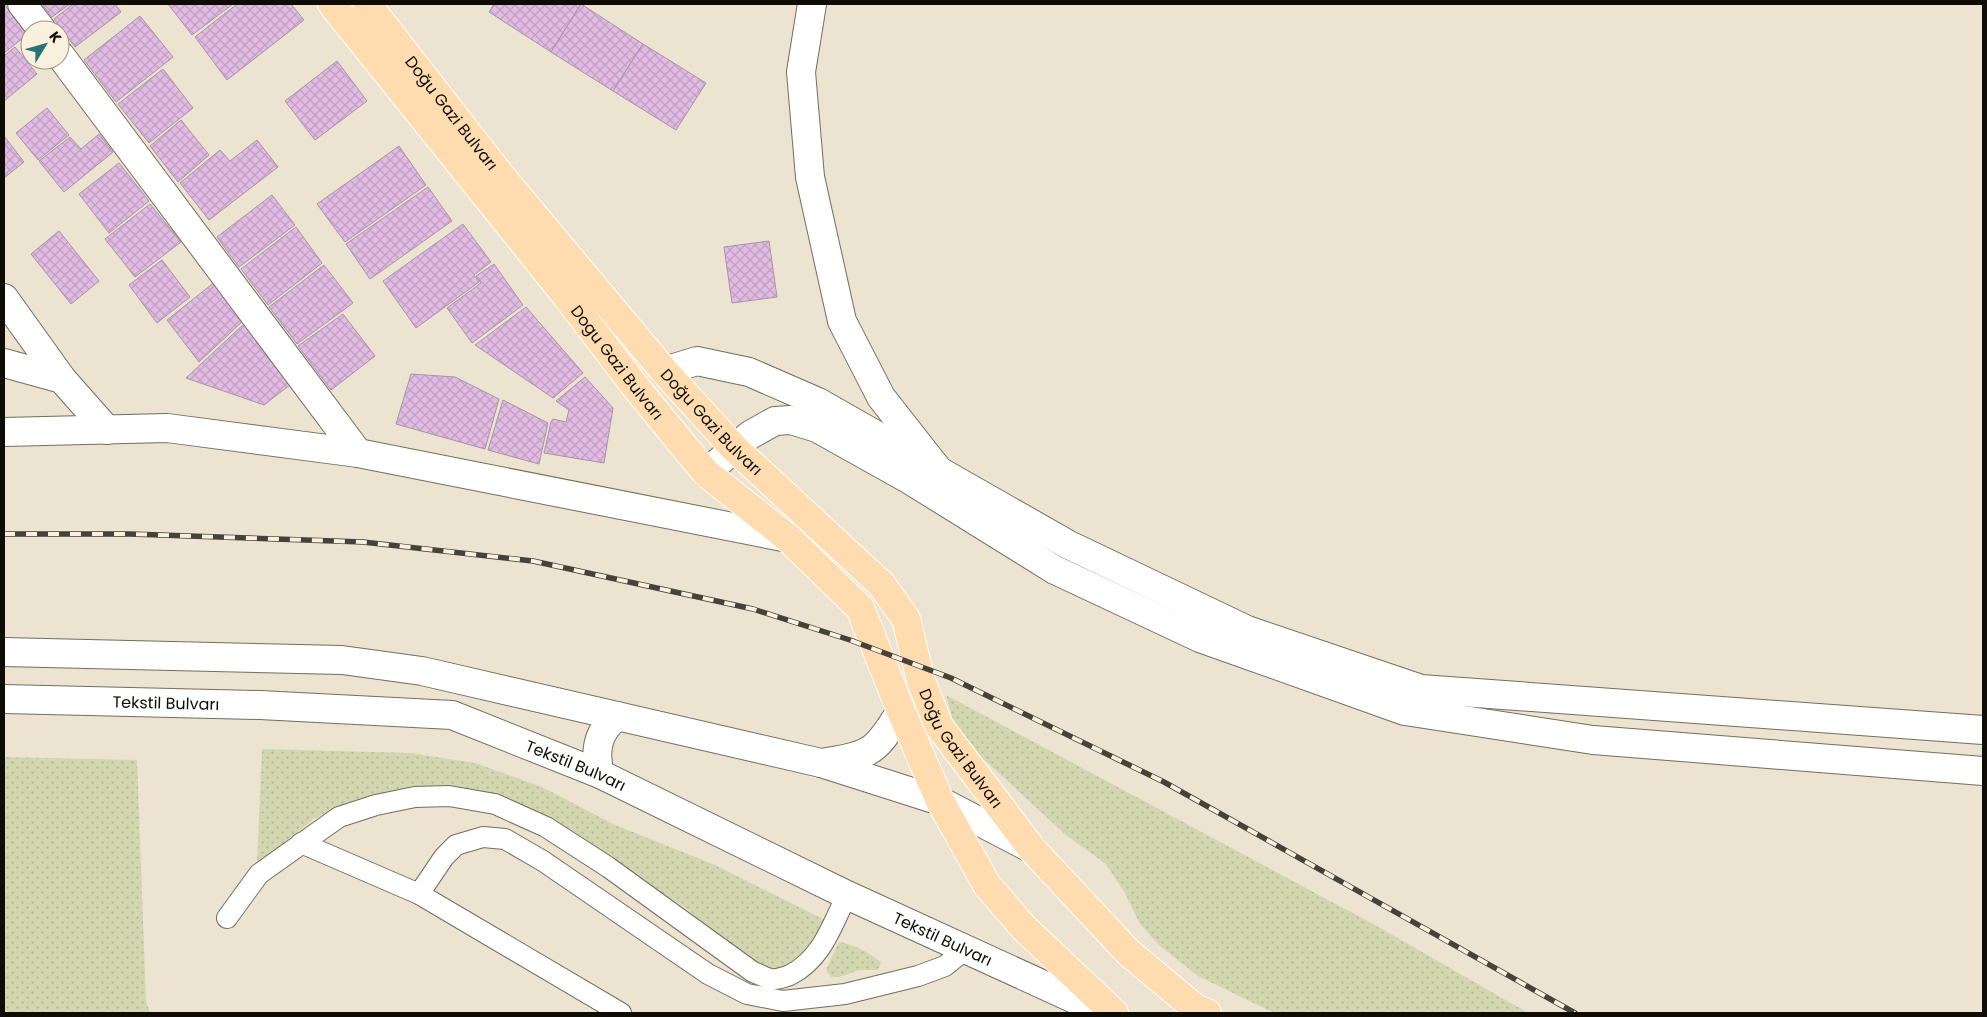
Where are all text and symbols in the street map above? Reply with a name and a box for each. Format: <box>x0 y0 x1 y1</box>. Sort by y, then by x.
north arrow <box>20 20 70 70</box>
text: K <box>44 27 66 47</box>
street label: Doğu Gazi Bulvarı <box>399 51 503 175</box>
street label: Dogu Gazi Bulvarı <box>565 300 669 425</box>
street label: Doğu Gazi Bulvarı <box>655 364 767 481</box>
street label: Doğu Gazi Bulvarı <box>913 685 1008 813</box>
street label: Tekstil Bulvarı <box>112 691 220 716</box>
street label: Tekstil Bulvarı <box>522 734 630 797</box>
street label: Tekstil Bulvarı <box>889 907 996 972</box>

